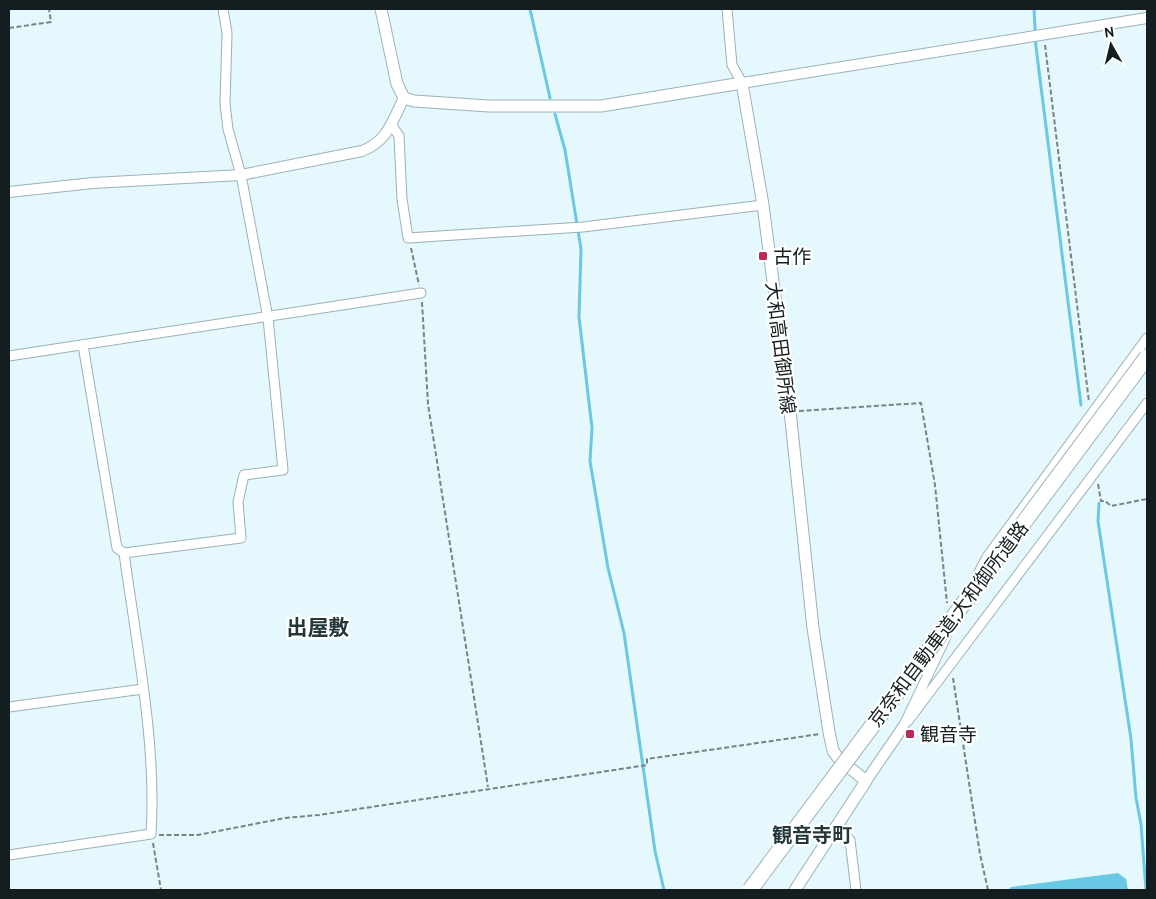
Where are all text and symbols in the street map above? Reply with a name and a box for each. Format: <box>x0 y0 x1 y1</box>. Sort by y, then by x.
north arrow <box>1086 20 1136 70</box>
text: N <box>1103 23 1115 42</box>
place label: 古作 <box>773 245 811 268</box>
marker: 古作 <box>757 250 769 262</box>
street label: 大和高田御所線 <box>761 281 800 415</box>
street label: 京奈和自動車道;大和御所道路 <box>864 517 1033 731</box>
district label: 出屋敷 <box>287 615 350 640</box>
place label: 観音寺 <box>920 723 977 746</box>
marker: 観音寺 <box>904 728 916 740</box>
district label: 観音寺町 <box>772 823 852 847</box>

